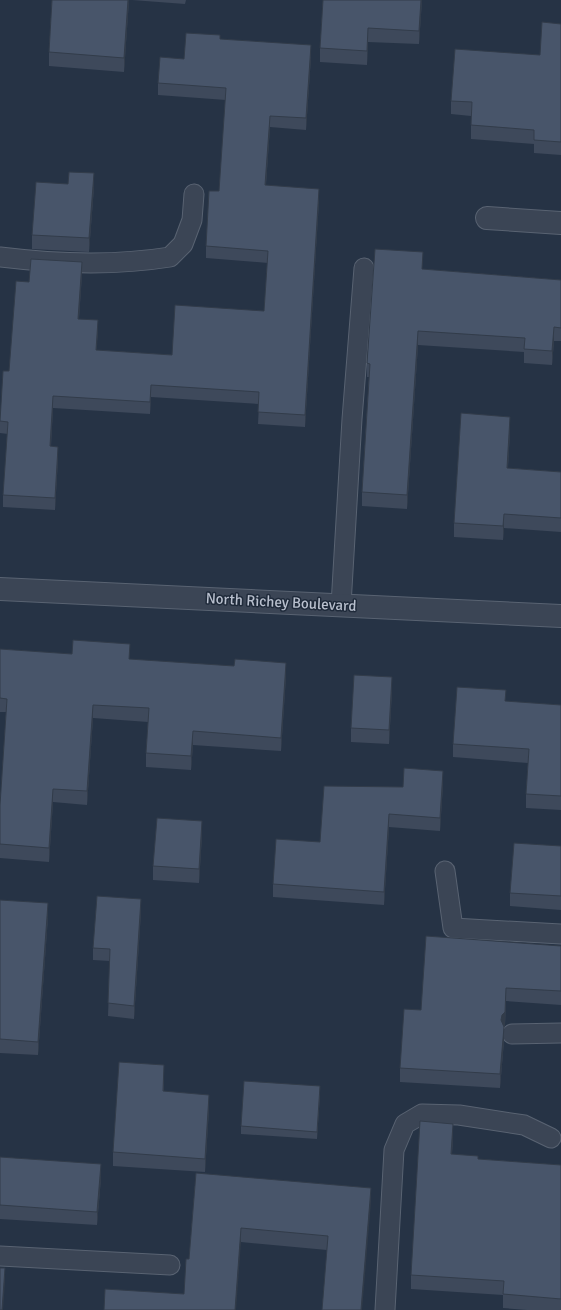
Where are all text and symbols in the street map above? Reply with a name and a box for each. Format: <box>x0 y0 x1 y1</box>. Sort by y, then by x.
street label: North Richey Boulevard <box>205 589 357 615</box>

